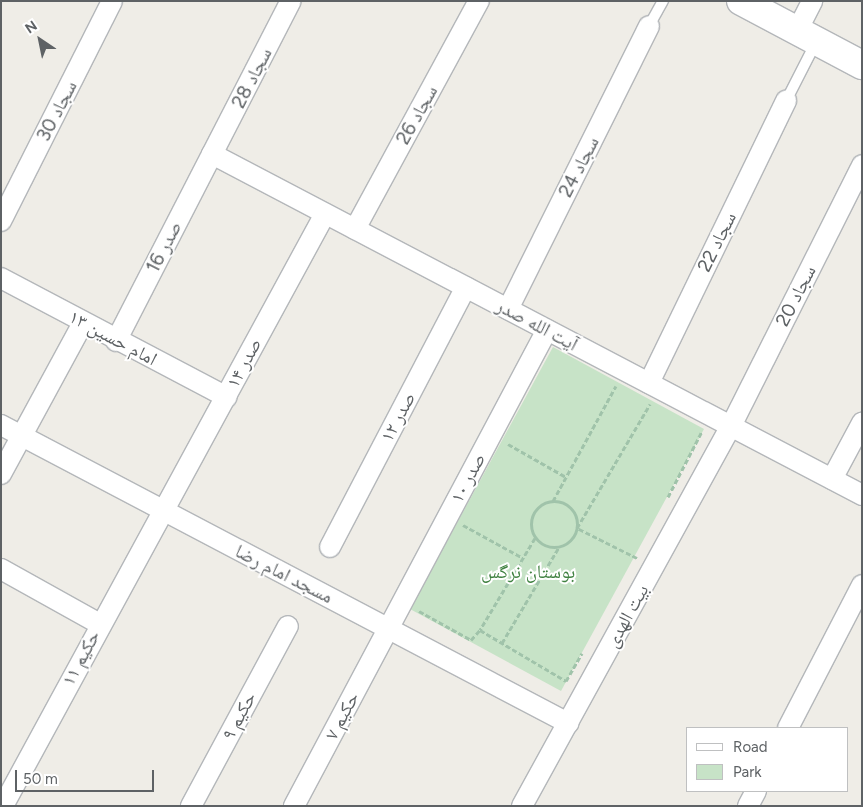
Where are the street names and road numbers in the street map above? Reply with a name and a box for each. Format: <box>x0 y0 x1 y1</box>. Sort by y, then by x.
street label: سجاد 28 <box>227 44 277 112</box>
street label: سجاد 30 <box>32 77 82 145</box>
street label: سجاد 26 <box>392 82 442 148</box>
street label: سجاد 24 <box>554 133 604 201</box>
street label: سجاد 22 <box>693 208 741 276</box>
street label: صدر 16 <box>141 218 187 276</box>
street label: سجاد 20 <box>771 262 821 330</box>
street label: آیت الله صدر <box>492 294 582 356</box>
street label: امام حسین ۱۳ <box>65 305 161 371</box>
street label: صدر ۱۴ <box>221 334 267 392</box>
street label: صدر ۱۲ <box>375 388 421 446</box>
street label: صدر ۱۰ <box>445 449 491 507</box>
street label: مسجد امام رضا <box>231 540 337 608</box>
street label: بیت الهدی <box>600 580 654 652</box>
street label: حکیم ۱۱ <box>57 626 105 690</box>
street label: حکیم ۹ <box>217 688 261 744</box>
street label: حکیم ۷ <box>320 688 364 744</box>

